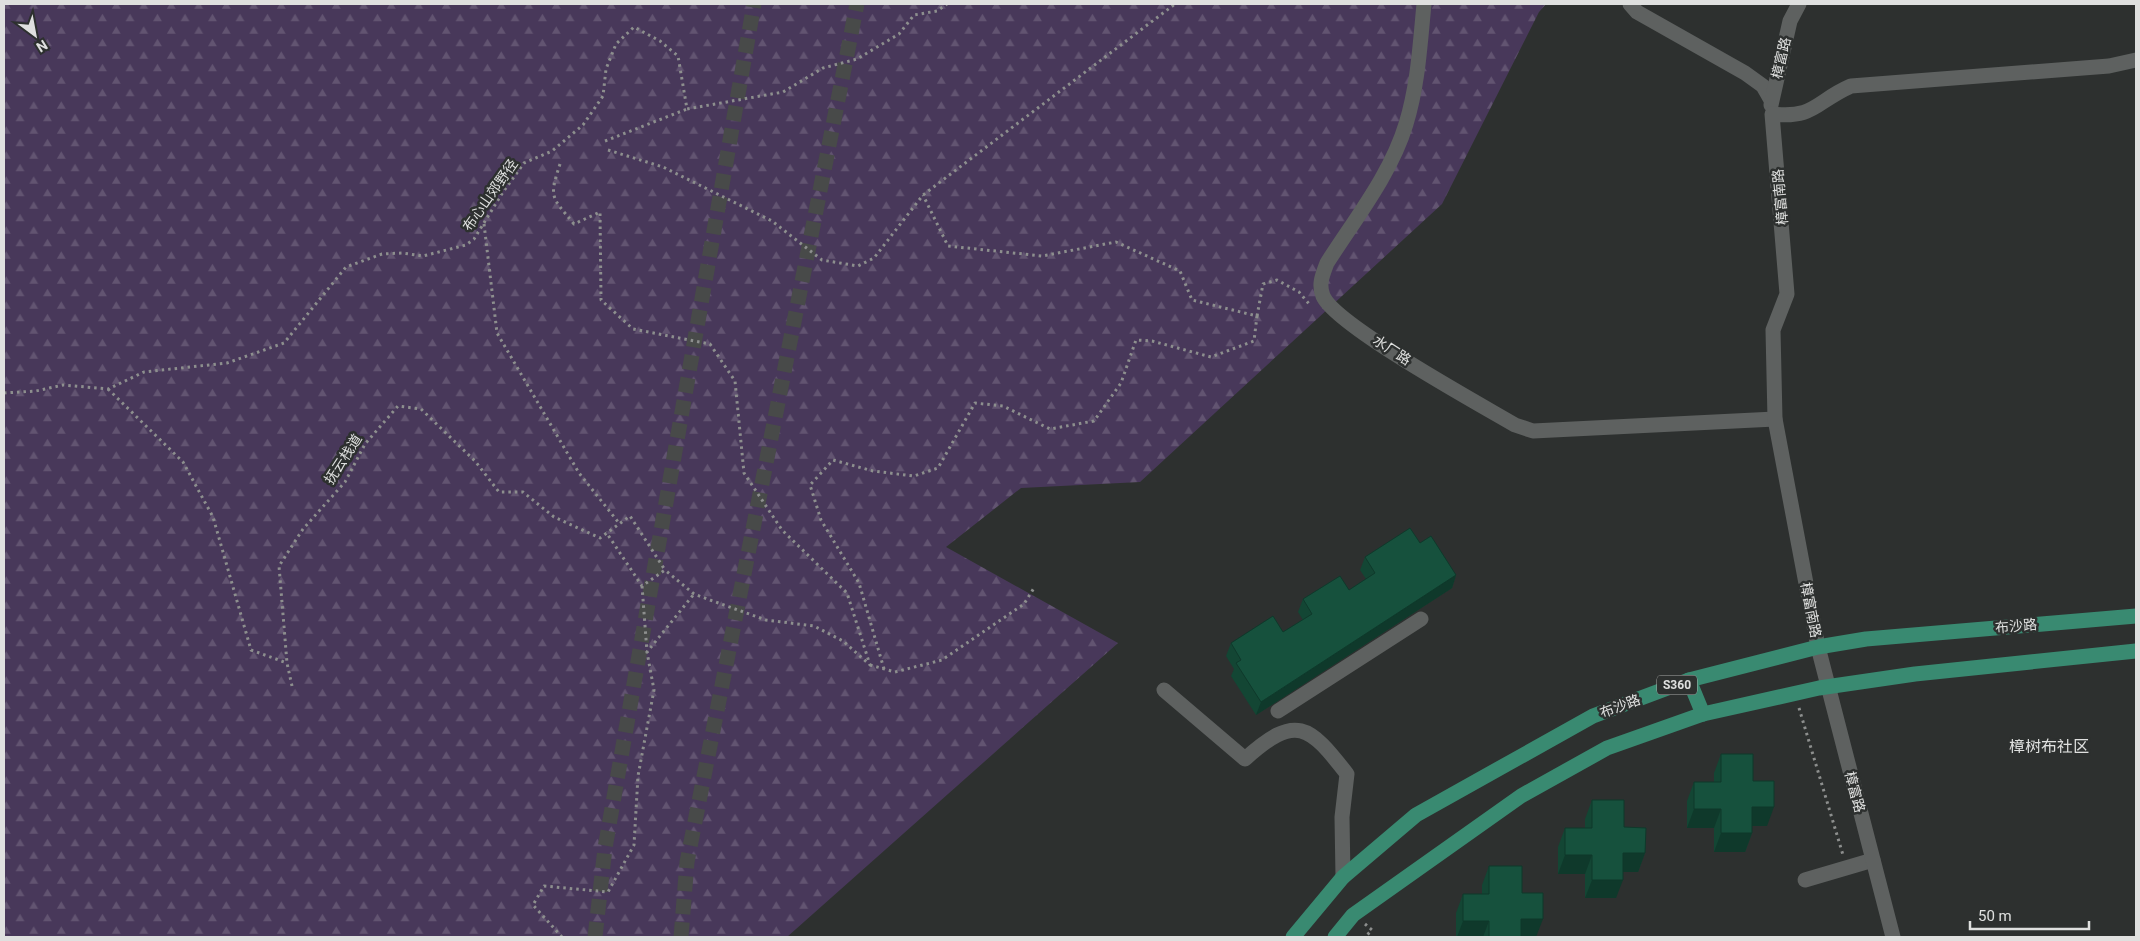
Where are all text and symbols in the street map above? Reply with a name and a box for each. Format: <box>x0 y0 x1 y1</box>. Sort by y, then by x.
north arrow <box>10 10 60 60</box>
street label: 樟富路 <box>1768 36 1794 80</box>
text: N <box>33 37 50 55</box>
street label: 布心山郊野径 <box>459 156 521 234</box>
street label: 樟富南路 <box>1770 168 1790 226</box>
street label: 水厂路 <box>1370 332 1414 368</box>
street label: 抚云栈道 <box>321 431 365 487</box>
street label: 樟富南路 <box>1798 581 1824 639</box>
street label: 布沙路 <box>1994 616 2038 636</box>
road number: S360 <box>1657 676 1697 694</box>
street label: 布沙路 <box>1598 691 1642 721</box>
district label: 樟树布社区 <box>2009 737 2089 756</box>
street label: 樟富路 <box>1842 770 1868 814</box>
scale bar <box>1970 898 2089 930</box>
text: 50 m <box>1978 907 2012 925</box>

